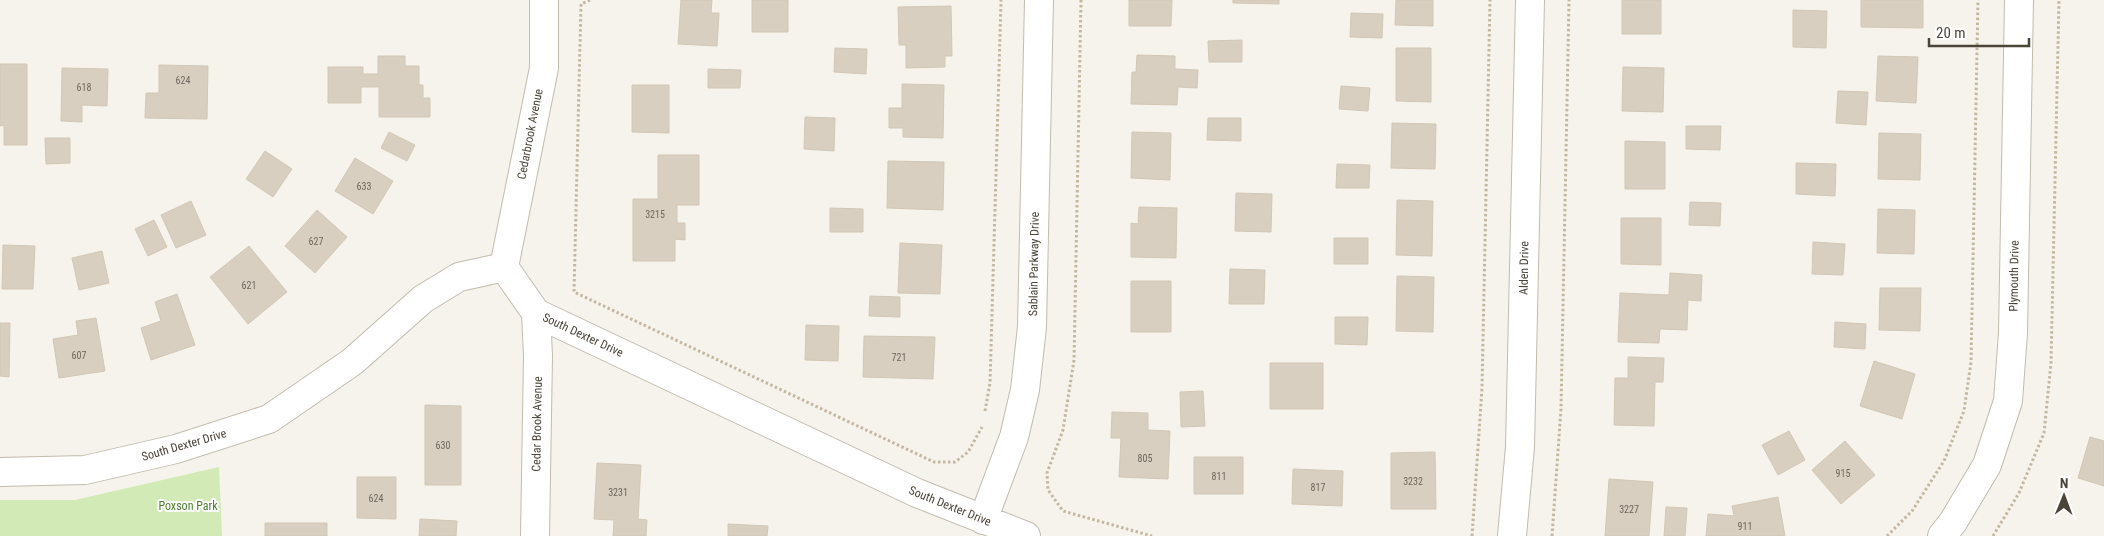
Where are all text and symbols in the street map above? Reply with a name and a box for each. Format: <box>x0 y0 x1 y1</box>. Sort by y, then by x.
scale bar <box>1929 15 2029 47</box>
text: 20 m <box>1936 24 1966 42</box>
house number: 624 <box>176 75 190 86</box>
house number: 618 <box>77 82 91 93</box>
street label: Cedarbrook Avenue <box>514 87 546 180</box>
house number: 633 <box>357 181 371 192</box>
house number: 3215 <box>645 209 665 220</box>
street label: Sablain Parkway Drive <box>1026 211 1042 316</box>
house number: 627 <box>309 236 323 247</box>
street label: Plymouth Drive <box>2006 240 2022 312</box>
street label: Alden Drive <box>1517 241 1531 295</box>
house number: 621 <box>242 280 256 291</box>
street label: South Dexter Drive <box>540 310 626 360</box>
house number: 607 <box>72 350 86 361</box>
house number: 721 <box>892 352 906 363</box>
street label: Cedar Brook Avenue <box>529 376 545 472</box>
street label: South Dexter Drive <box>140 426 228 464</box>
house number: 630 <box>436 440 450 451</box>
house number: 805 <box>1138 453 1152 464</box>
house number: 915 <box>1836 468 1850 479</box>
house number: 811 <box>1212 471 1226 482</box>
north arrow <box>2039 471 2089 521</box>
text: N <box>2060 475 2069 491</box>
house number: 3232 <box>1403 476 1423 487</box>
house number: 817 <box>1311 482 1325 493</box>
street label: South Dexter Drive <box>907 483 993 529</box>
house number: 3231 <box>608 487 628 498</box>
house number: 624 <box>369 493 383 504</box>
park label: Poxson Park <box>158 499 218 513</box>
house number: 3227 <box>1619 504 1639 515</box>
house number: 911 <box>1738 521 1752 532</box>

